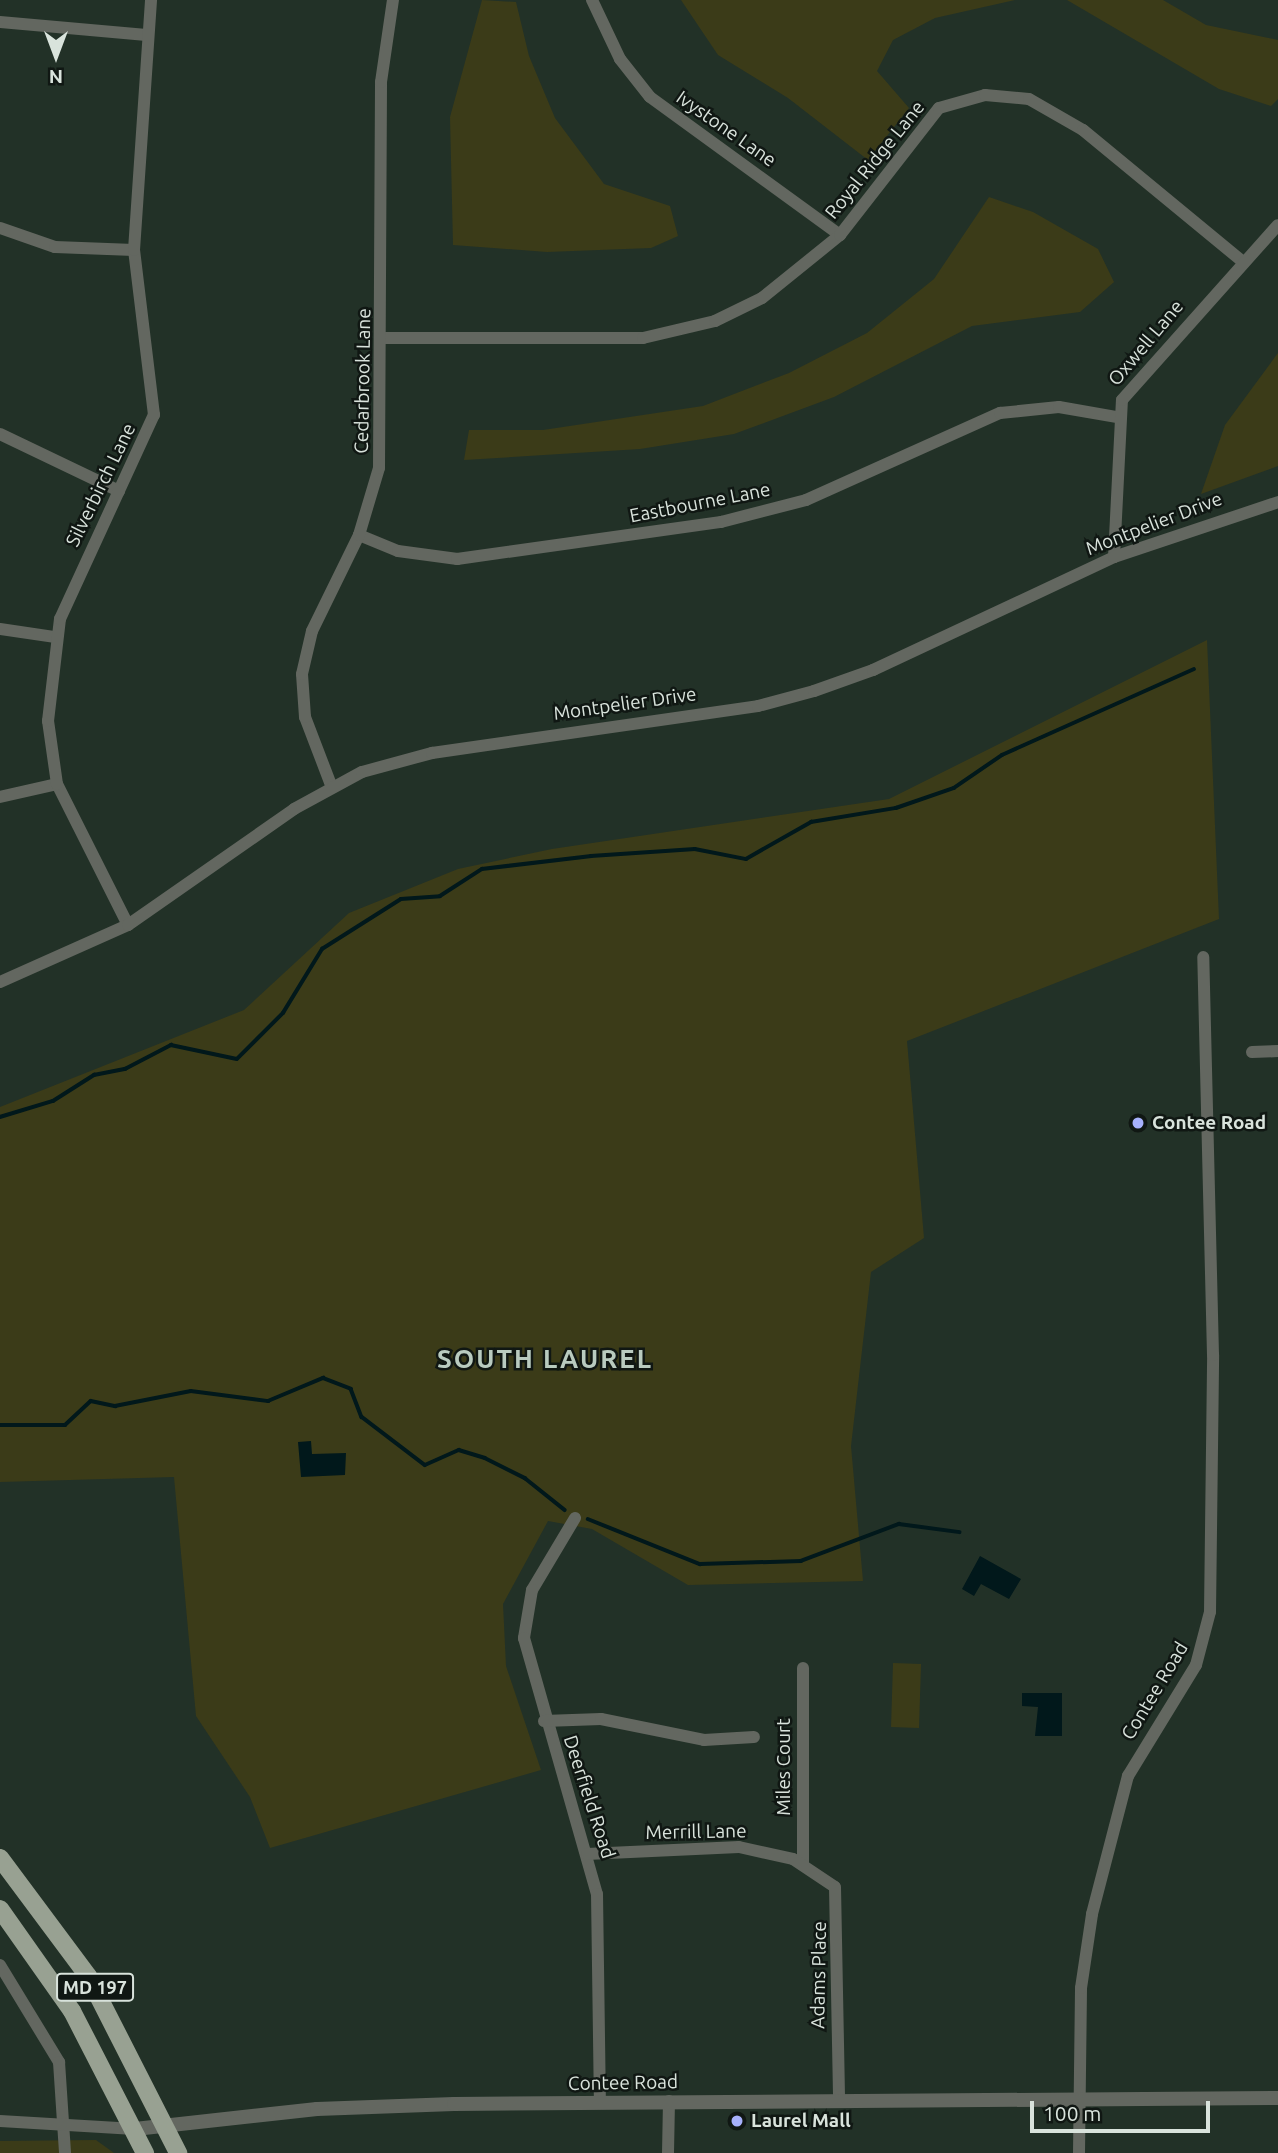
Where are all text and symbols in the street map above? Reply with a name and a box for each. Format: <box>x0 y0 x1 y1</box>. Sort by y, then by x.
north arrow <box>21 21 91 91</box>
text: N <box>49 66 63 88</box>
street label: Ivystone Lane <box>672 86 780 172</box>
street label: Royal Ridge Lane <box>820 96 930 224</box>
street label: Oxwell Lane <box>1104 296 1188 390</box>
street label: Cedarbrook Lane <box>350 308 376 454</box>
street label: Silverbirch Lane <box>61 420 141 550</box>
street label: Eastbourne Lane <box>628 478 772 528</box>
street label: Montpelier Drive <box>1083 488 1225 560</box>
street label: Montpelier Drive <box>552 683 698 725</box>
place label: Contee Road <box>1152 1112 1266 1134</box>
marker: Contee Road <box>1130 1115 1146 1131</box>
district label: SOUTH LAUREL <box>438 1343 652 1375</box>
street label: Contee Road <box>1117 1638 1193 1744</box>
street label: Miles Court <box>773 1718 795 1816</box>
street label: Deerfield Road <box>558 1733 620 1861</box>
street label: Merrill Lane <box>645 1820 747 1844</box>
street label: Adams Place <box>807 1921 831 2029</box>
road number: MD 197 <box>55 1972 135 2001</box>
street label: Contee Road <box>568 2071 678 2095</box>
scale bar <box>1033 2086 1213 2130</box>
text: 100 m <box>1043 2101 1101 2125</box>
place label: Laurel Mall <box>751 2110 851 2132</box>
marker: Laurel Mall <box>729 2113 745 2129</box>

